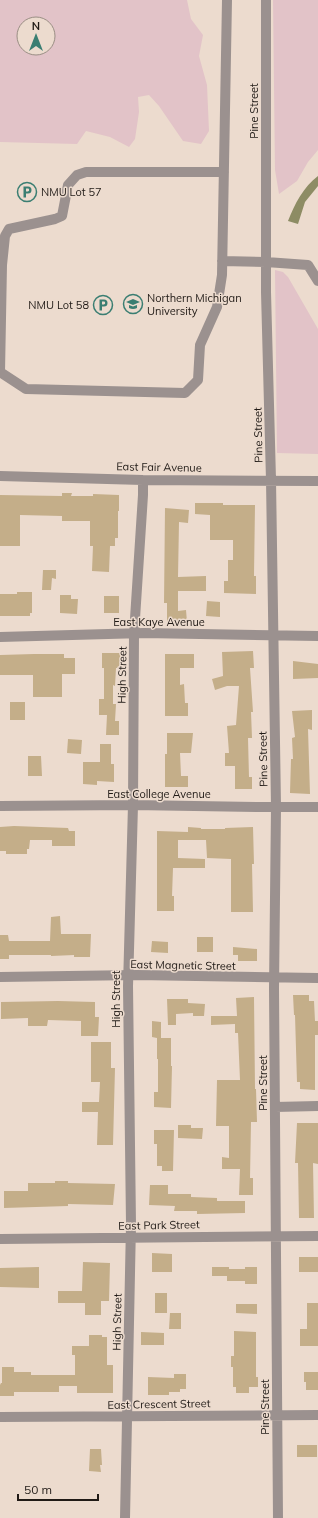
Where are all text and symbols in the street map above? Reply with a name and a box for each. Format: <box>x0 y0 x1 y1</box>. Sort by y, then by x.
north arrow <box>16 16 56 56</box>
text: N <box>32 19 40 33</box>
street label: Pine Street <box>247 83 261 139</box>
parking icon: NMU Lot 57 <box>16 181 38 203</box>
place label: NMU Lot 57 <box>41 185 102 199</box>
place label: Northern Michigan University <box>147 291 242 318</box>
school or university icon: Northern Michigan University <box>122 293 144 315</box>
parking icon: NMU Lot 58 <box>92 294 114 316</box>
place label: NMU Lot 58 <box>28 298 89 312</box>
street label: Pine Street <box>251 407 265 463</box>
street label: East Fair Avenue <box>116 459 202 475</box>
street label: East Kaye Avenue <box>113 615 205 629</box>
street label: High Street <box>114 646 130 704</box>
street label: Pine Street <box>256 731 270 787</box>
street label: East College Avenue <box>107 787 211 801</box>
street label: East Magnetic Street <box>130 957 236 973</box>
street label: High Street <box>109 970 123 1028</box>
street label: Pine Street <box>256 1055 270 1111</box>
street label: East Park Street <box>118 1217 200 1233</box>
street label: High Street <box>109 1293 125 1351</box>
street label: Pine Street <box>258 1379 272 1435</box>
street label: East Crescent Street <box>107 1396 211 1412</box>
scale bar <box>18 1476 98 1502</box>
text: 50 m <box>24 1482 52 1497</box>

